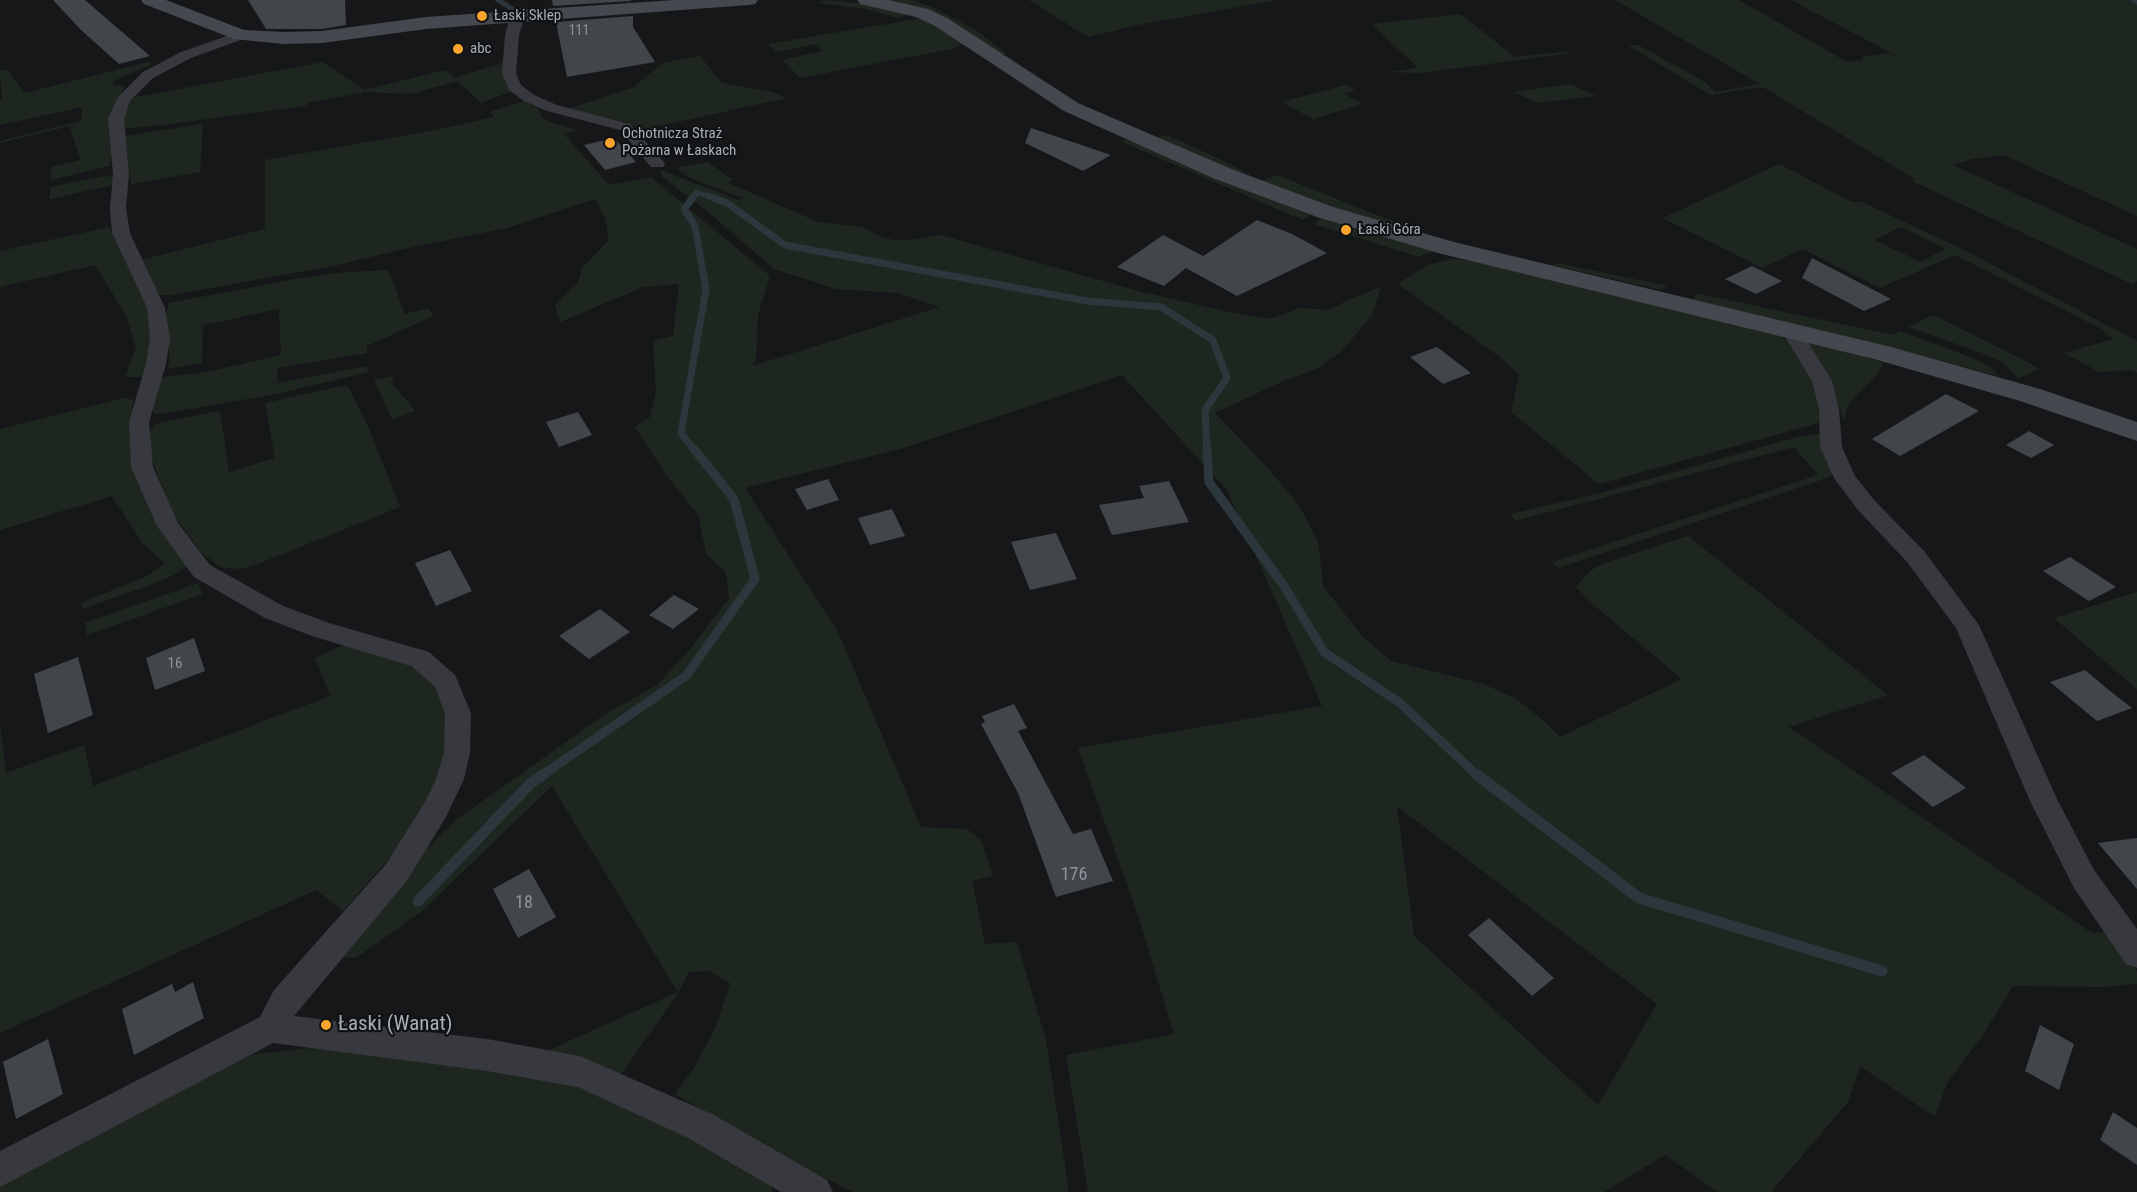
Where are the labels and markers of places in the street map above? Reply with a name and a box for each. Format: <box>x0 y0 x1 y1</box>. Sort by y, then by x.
place label: Łaski Sklep <box>494 7 561 25</box>
marker: Łaski Sklep <box>475 9 489 23</box>
place label: abc <box>470 40 492 58</box>
marker: abc <box>451 42 465 56</box>
place label: Ochotnicza Straż Pożarna w Łaskach <box>622 125 736 160</box>
marker: Ochotnicza Straż Pożarna w Łaskach <box>603 136 617 150</box>
place label: Łaski Góra <box>1358 221 1421 239</box>
marker: Łaski Góra <box>1339 223 1353 237</box>
place label: Łaski (Wanat) <box>338 1012 452 1038</box>
marker: Łaski (Wanat) <box>319 1018 333 1032</box>

